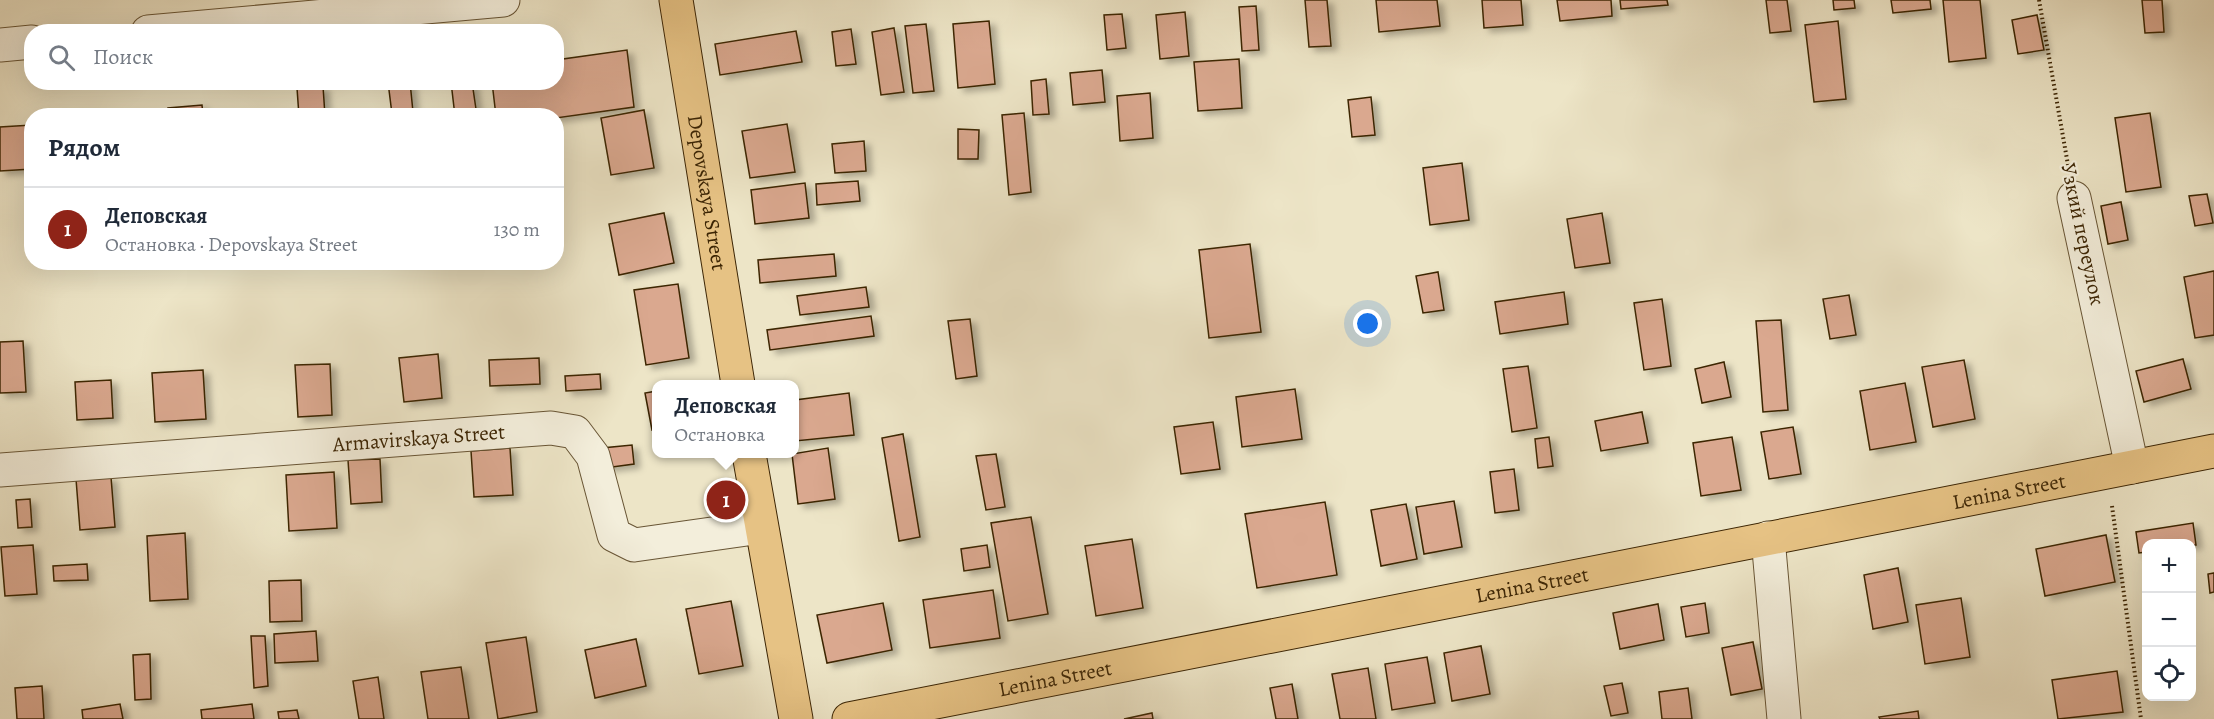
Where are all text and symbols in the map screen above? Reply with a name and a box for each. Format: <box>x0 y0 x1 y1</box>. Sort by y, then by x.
search box <box>24 24 564 90</box>
icon: search <box>45 41 78 74</box>
text: Поиск <box>93 42 153 72</box>
street label: Depovskaya Street <box>681 113 733 272</box>
text: Рядом <box>48 130 120 165</box>
street label: Узкий переулок <box>2054 160 2112 308</box>
text: Деповская <box>105 201 207 231</box>
text: 1 <box>64 216 71 243</box>
text: 130 m <box>494 216 540 243</box>
text: Остановка · Depovskaya Street <box>105 231 358 258</box>
your location <box>1353 309 1382 338</box>
popup <box>652 380 799 458</box>
text: Деповская <box>674 391 777 421</box>
street label: Armavirskaya Street <box>331 418 506 459</box>
text: Остановка <box>674 421 765 448</box>
street label: Lenina Street <box>1950 466 2068 516</box>
pin: 1 <box>706 478 746 522</box>
map controls <box>2142 539 2196 701</box>
button: + <box>2142 539 2196 593</box>
street label: Lenina Street <box>1473 560 1591 610</box>
button: − <box>2142 593 2196 647</box>
button: locate <box>2142 647 2196 701</box>
street label: Lenina Street <box>996 654 1114 703</box>

